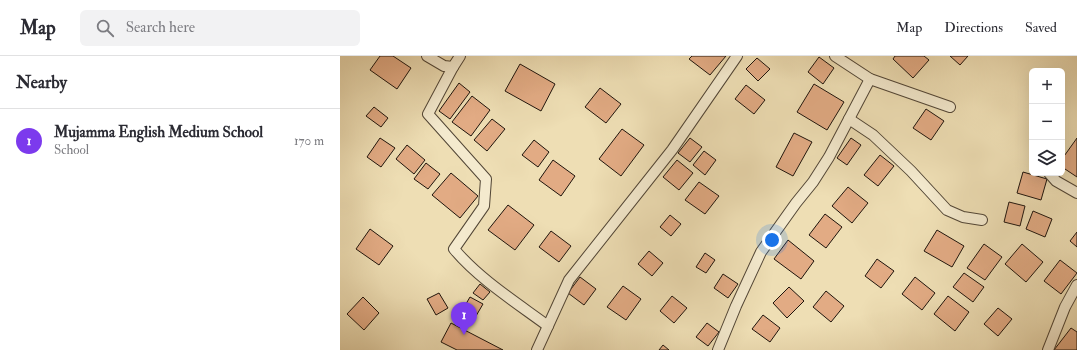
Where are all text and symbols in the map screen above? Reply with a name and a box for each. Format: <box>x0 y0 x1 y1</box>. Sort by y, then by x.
search box <box>80 10 360 46</box>
text: Map <box>20 16 56 40</box>
icon: search <box>94 17 116 39</box>
text: Search here <box>126 18 195 37</box>
text: Map <box>896 19 922 36</box>
text: Directions <box>944 19 1003 36</box>
text: Saved <box>1025 19 1057 36</box>
map controls <box>1029 68 1065 176</box>
button: + <box>1029 68 1065 104</box>
text: Nearby <box>16 72 67 93</box>
button: − <box>1029 104 1065 140</box>
text: Mujamma English Medium School <box>54 123 263 142</box>
text: 1 <box>27 133 31 149</box>
text: 170 m <box>294 133 324 149</box>
button: layers <box>1029 140 1065 176</box>
text: School <box>54 142 89 158</box>
your location <box>762 230 782 250</box>
pin: 1 <box>451 302 477 335</box>

